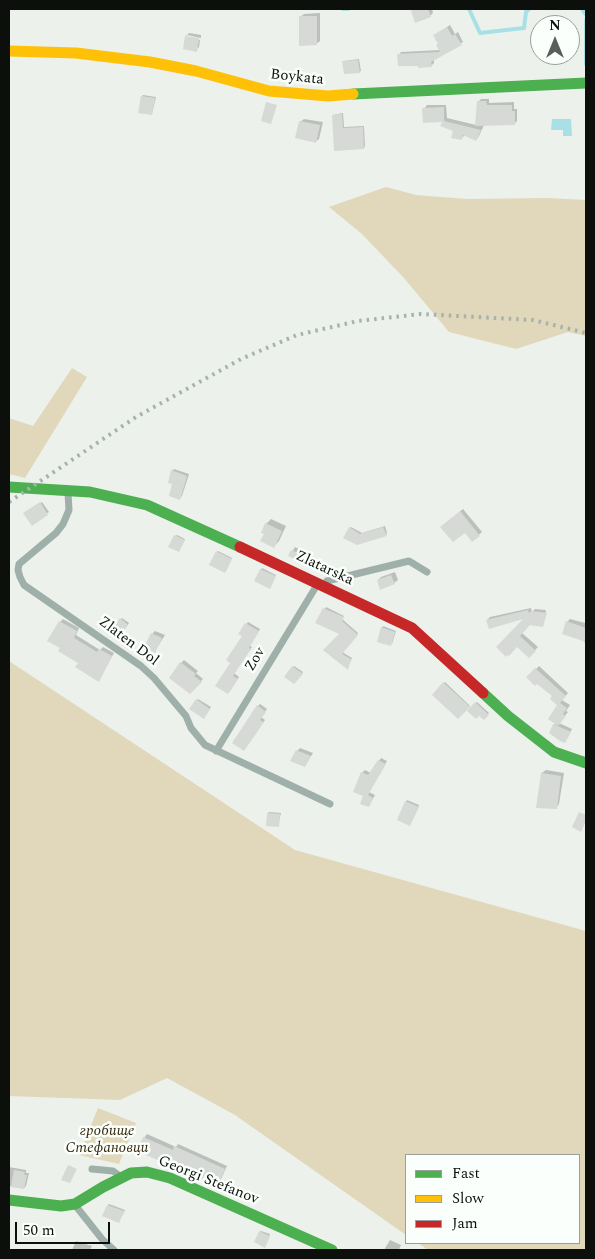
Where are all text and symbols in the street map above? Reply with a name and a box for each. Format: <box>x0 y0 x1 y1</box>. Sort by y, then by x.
north arrow <box>530 15 580 65</box>
text: N <box>549 15 561 36</box>
street label: Boykata <box>269 66 325 90</box>
street label: Zlatarska <box>292 548 356 590</box>
street label: Zlaten Dol <box>94 614 162 670</box>
street label: Zov <box>242 645 270 675</box>
park label: гробище Стефановци <box>66 1123 148 1158</box>
street label: Georgi Stefanov <box>155 1153 261 1209</box>
legend <box>405 1154 580 1244</box>
text: Fast <box>452 1162 480 1185</box>
text: Slow <box>452 1187 484 1210</box>
scale bar <box>18 1212 112 1244</box>
text: Jam <box>452 1212 478 1235</box>
text: 50 m <box>23 1219 55 1242</box>

